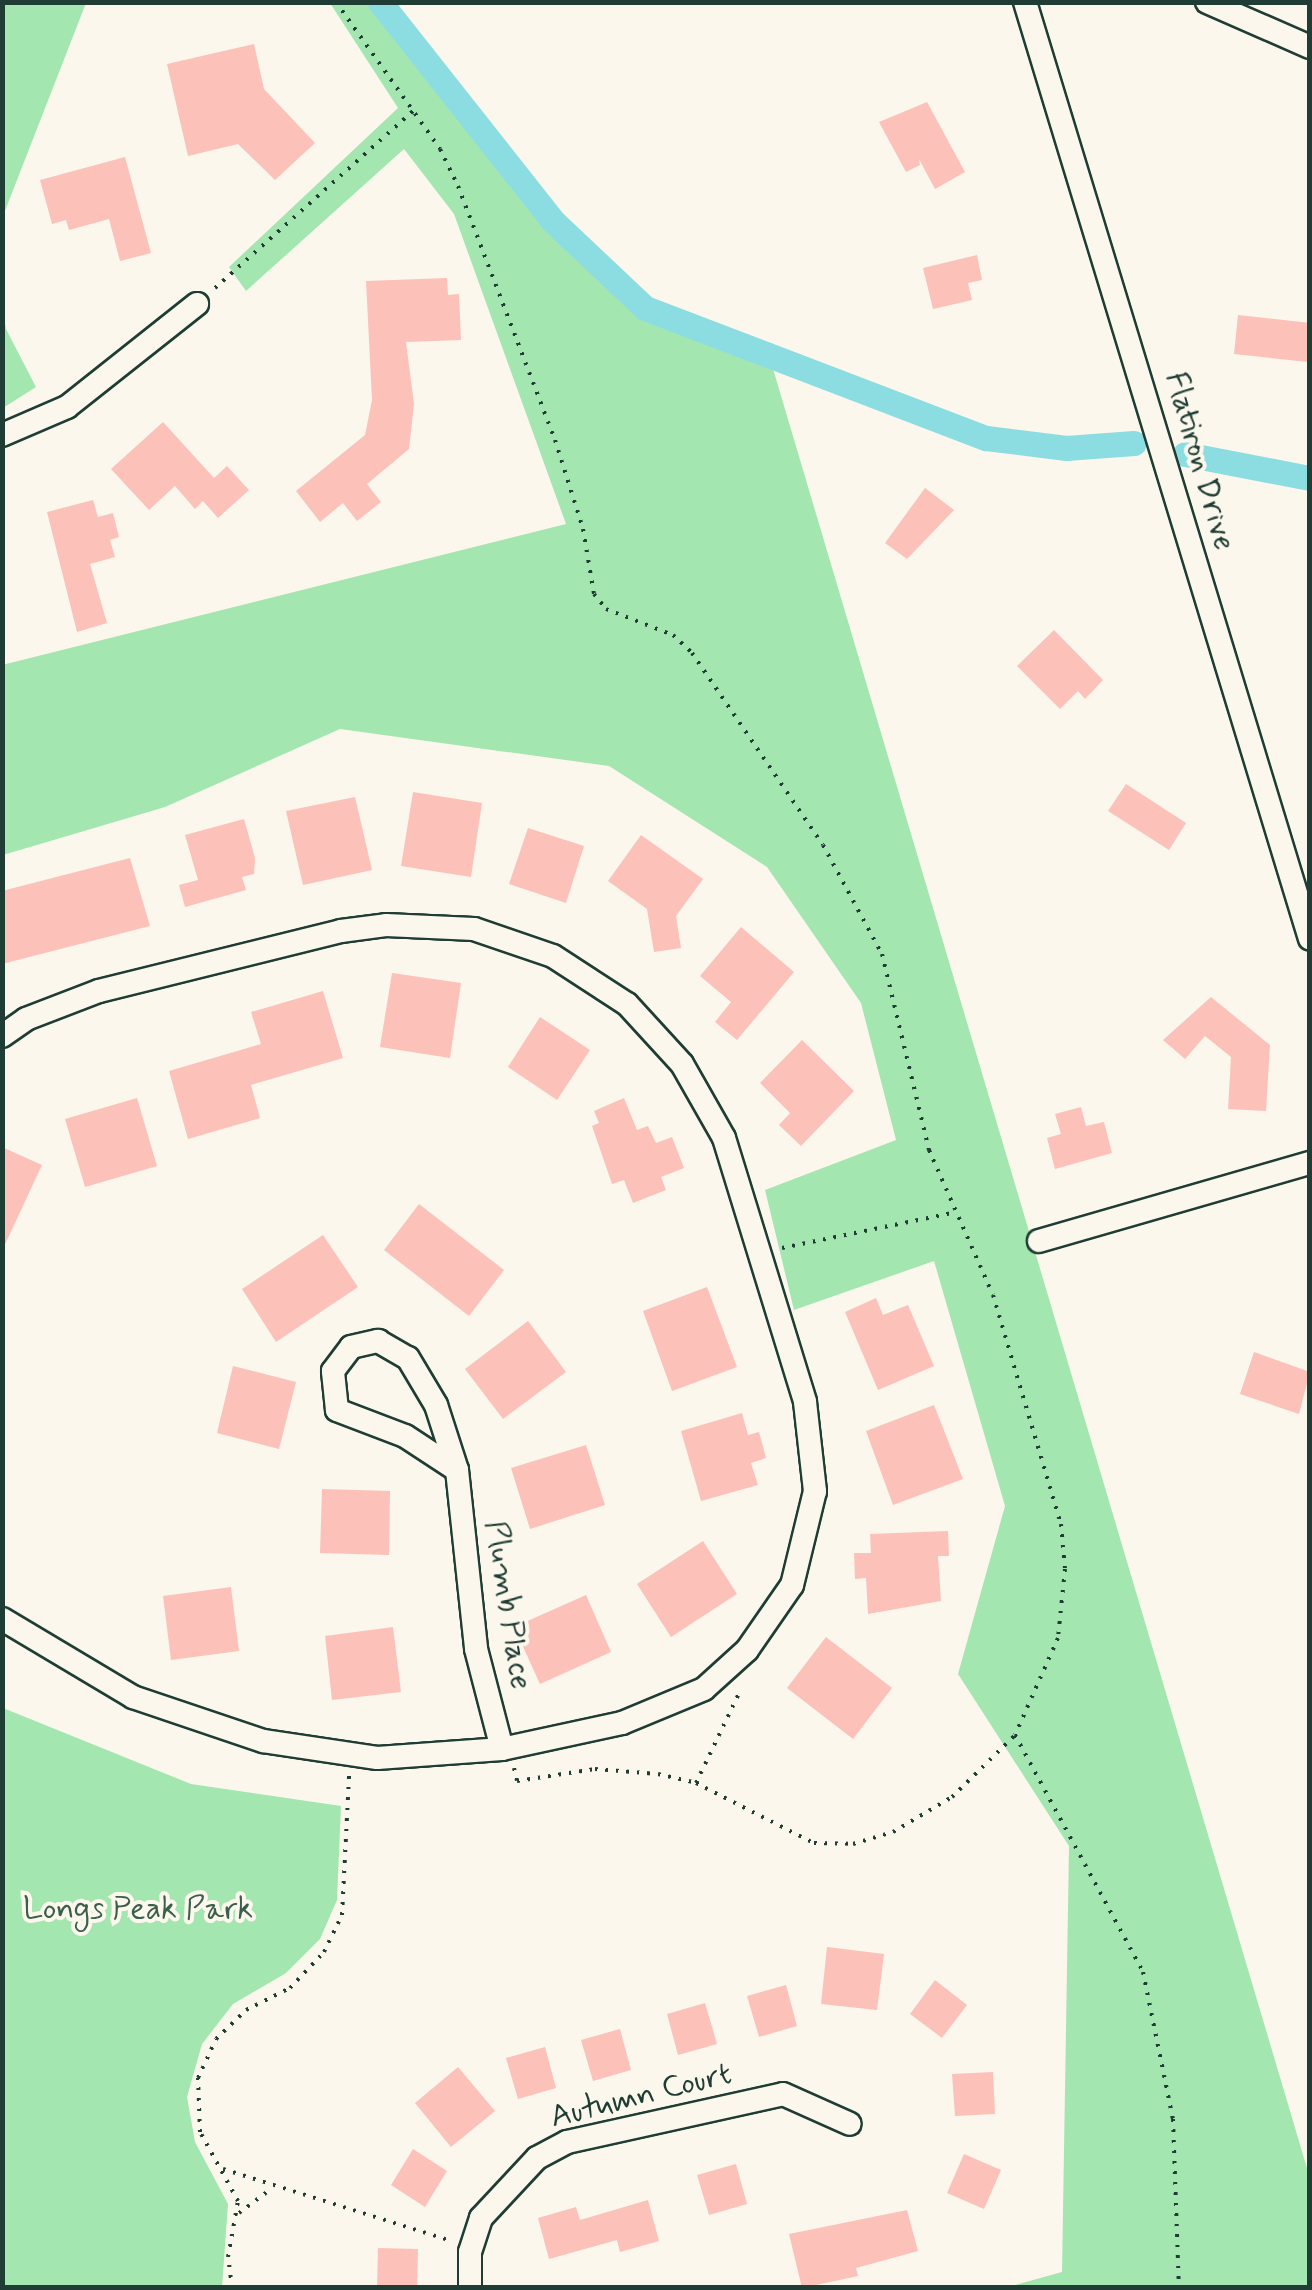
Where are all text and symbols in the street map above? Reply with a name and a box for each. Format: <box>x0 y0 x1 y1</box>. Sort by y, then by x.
street label: Flatiron Drive <box>1157 369 1243 553</box>
street label: Plumb Place <box>476 1517 540 1693</box>
park label: Longs Peak Park <box>24 1890 252 1928</box>
street label: Autumn Court <box>543 2054 739 2138</box>

